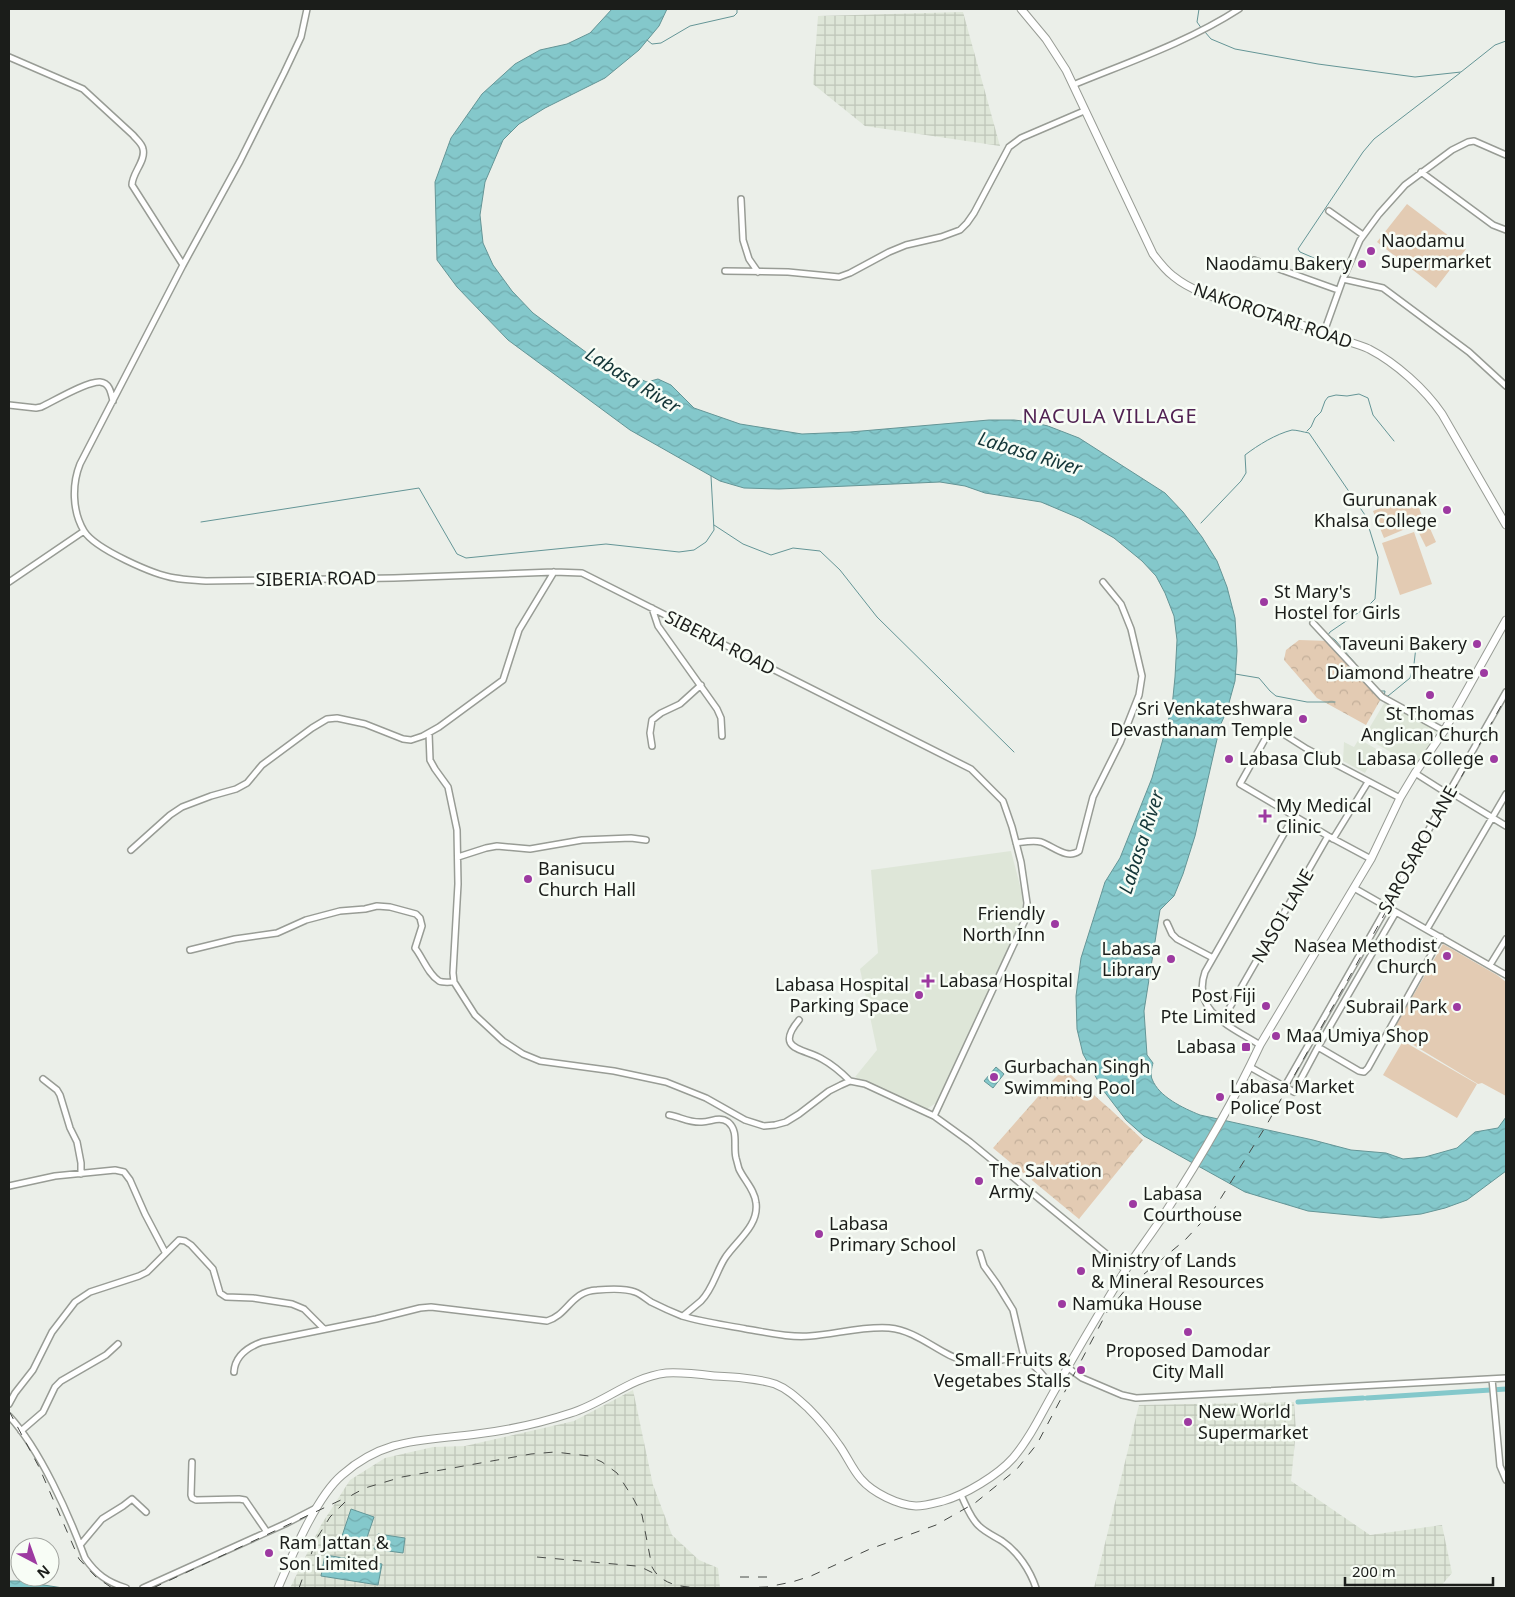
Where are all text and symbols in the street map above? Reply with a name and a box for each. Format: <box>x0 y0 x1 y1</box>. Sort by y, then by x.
place label: Naodamu Supermarket <box>1381 228 1492 273</box>
marker: Naodamu Supermarket <box>1365 245 1377 257</box>
place label: Naodamu Bakery <box>1205 251 1353 275</box>
marker: Naodamu Bakery <box>1356 258 1368 270</box>
street label: NAKOROTARI ROAD <box>1191 277 1356 354</box>
water label: Labasa River <box>581 341 687 420</box>
district label: NACULA VILLAGE <box>1022 402 1198 429</box>
water label: Labasa River <box>975 425 1086 482</box>
place label: Gurunanak Khalsa College <box>1314 487 1437 532</box>
marker: Gurunanak Khalsa College <box>1441 504 1453 516</box>
street label: SIBERIA ROAD <box>255 565 377 591</box>
place label: St Mary's Hostel for Girls <box>1274 579 1400 624</box>
marker: St Mary's Hostel for Girls <box>1258 596 1270 608</box>
street label: SIBERIA ROAD <box>661 604 780 680</box>
place label: Taveuni Bakery <box>1339 631 1468 655</box>
marker: Taveuni Bakery <box>1471 638 1483 650</box>
place label: Diamond Theatre <box>1326 660 1474 684</box>
marker: Diamond Theatre <box>1478 667 1490 679</box>
marker: St Thomas Anglican Church <box>1424 689 1436 701</box>
place label: Sri Venkateshwara Devasthanam Temple <box>1110 696 1293 741</box>
place label: St Thomas Anglican Church <box>1361 701 1499 746</box>
marker: Sri Venkateshwara Devasthanam Temple <box>1297 713 1309 725</box>
place label: Labasa Club <box>1239 746 1341 770</box>
place label: Labasa College <box>1357 746 1484 770</box>
marker: Labasa Club <box>1223 753 1235 765</box>
marker: Labasa College <box>1488 753 1500 765</box>
street label: SAROSARO LANE <box>1372 781 1462 918</box>
water label: Labasa River <box>1112 786 1170 897</box>
place label: My Medical Clinic <box>1276 793 1372 838</box>
marker: My Medical Clinic <box>1258 809 1272 823</box>
place label: Banisucu Church Hall <box>538 856 636 901</box>
street label: NASOI LANE <box>1246 864 1319 967</box>
marker: Banisucu Church Hall <box>522 873 534 885</box>
place label: Friendly North Inn <box>962 901 1046 946</box>
marker: Friendly North Inn <box>1049 918 1061 930</box>
place label: Nasea Methodist Church <box>1294 933 1437 978</box>
place label: Labasa Library <box>1102 936 1162 981</box>
marker: Nasea Methodist Church <box>1441 950 1453 962</box>
marker: Labasa Library <box>1165 953 1177 965</box>
place label: Labasa Hospital <box>939 968 1073 992</box>
place label: Labasa Hospital Parking Space <box>775 972 909 1017</box>
marker: Labasa Hospital <box>921 974 935 988</box>
place label: Post Fiji Pte Limited <box>1161 983 1256 1028</box>
marker: Labasa Hospital Parking Space <box>913 989 925 1001</box>
place label: Subrail Park <box>1346 994 1447 1018</box>
marker: Post Fiji Pte Limited <box>1260 1000 1272 1012</box>
marker: Subrail Park <box>1451 1001 1463 1013</box>
place label: Maa Umiya Shop <box>1286 1023 1429 1047</box>
marker: Maa Umiya Shop <box>1270 1030 1282 1042</box>
place label: Labasa <box>1177 1034 1236 1058</box>
marker: Labasa <box>1240 1041 1252 1053</box>
place label: Gurbachan Singh Swimming Pool <box>1004 1054 1150 1099</box>
marker: Gurbachan Singh Swimming Pool <box>988 1071 1000 1083</box>
place label: Labasa Market Police Post <box>1230 1074 1355 1119</box>
marker: Labasa Market Police Post <box>1214 1091 1226 1103</box>
place label: The Salvation Army <box>989 1158 1102 1203</box>
marker: The Salvation Army <box>973 1175 985 1187</box>
place label: Labasa Courthouse <box>1143 1181 1242 1226</box>
marker: Labasa Courthouse <box>1127 1198 1139 1210</box>
place label: Labasa Primary School <box>829 1211 956 1256</box>
marker: Labasa Primary School <box>813 1228 825 1240</box>
place label: Ministry of Lands & Mineral Resources <box>1091 1248 1264 1293</box>
marker: Ministry of Lands & Mineral Resources <box>1075 1265 1087 1277</box>
place label: Namuka House <box>1072 1291 1202 1315</box>
marker: Namuka House <box>1056 1298 1068 1310</box>
marker: Proposed Damodar City Mall <box>1182 1326 1194 1338</box>
place label: Proposed Damodar City Mall <box>1106 1338 1271 1383</box>
place label: Small Fruits & Vegetabes Stalls <box>934 1347 1072 1392</box>
marker: Small Fruits & Vegetabes Stalls <box>1075 1364 1087 1376</box>
place label: New World Supermarket <box>1198 1399 1309 1444</box>
marker: New World Supermarket <box>1182 1416 1194 1428</box>
place label: Ram Jattan & Son Limited <box>279 1530 390 1575</box>
north arrow <box>10 1537 60 1587</box>
marker: Ram Jattan & Son Limited <box>263 1547 275 1559</box>
scale bar <box>1345 1554 1492 1586</box>
text: N <box>33 1561 54 1583</box>
text: 200 m <box>1352 1561 1396 1581</box>

